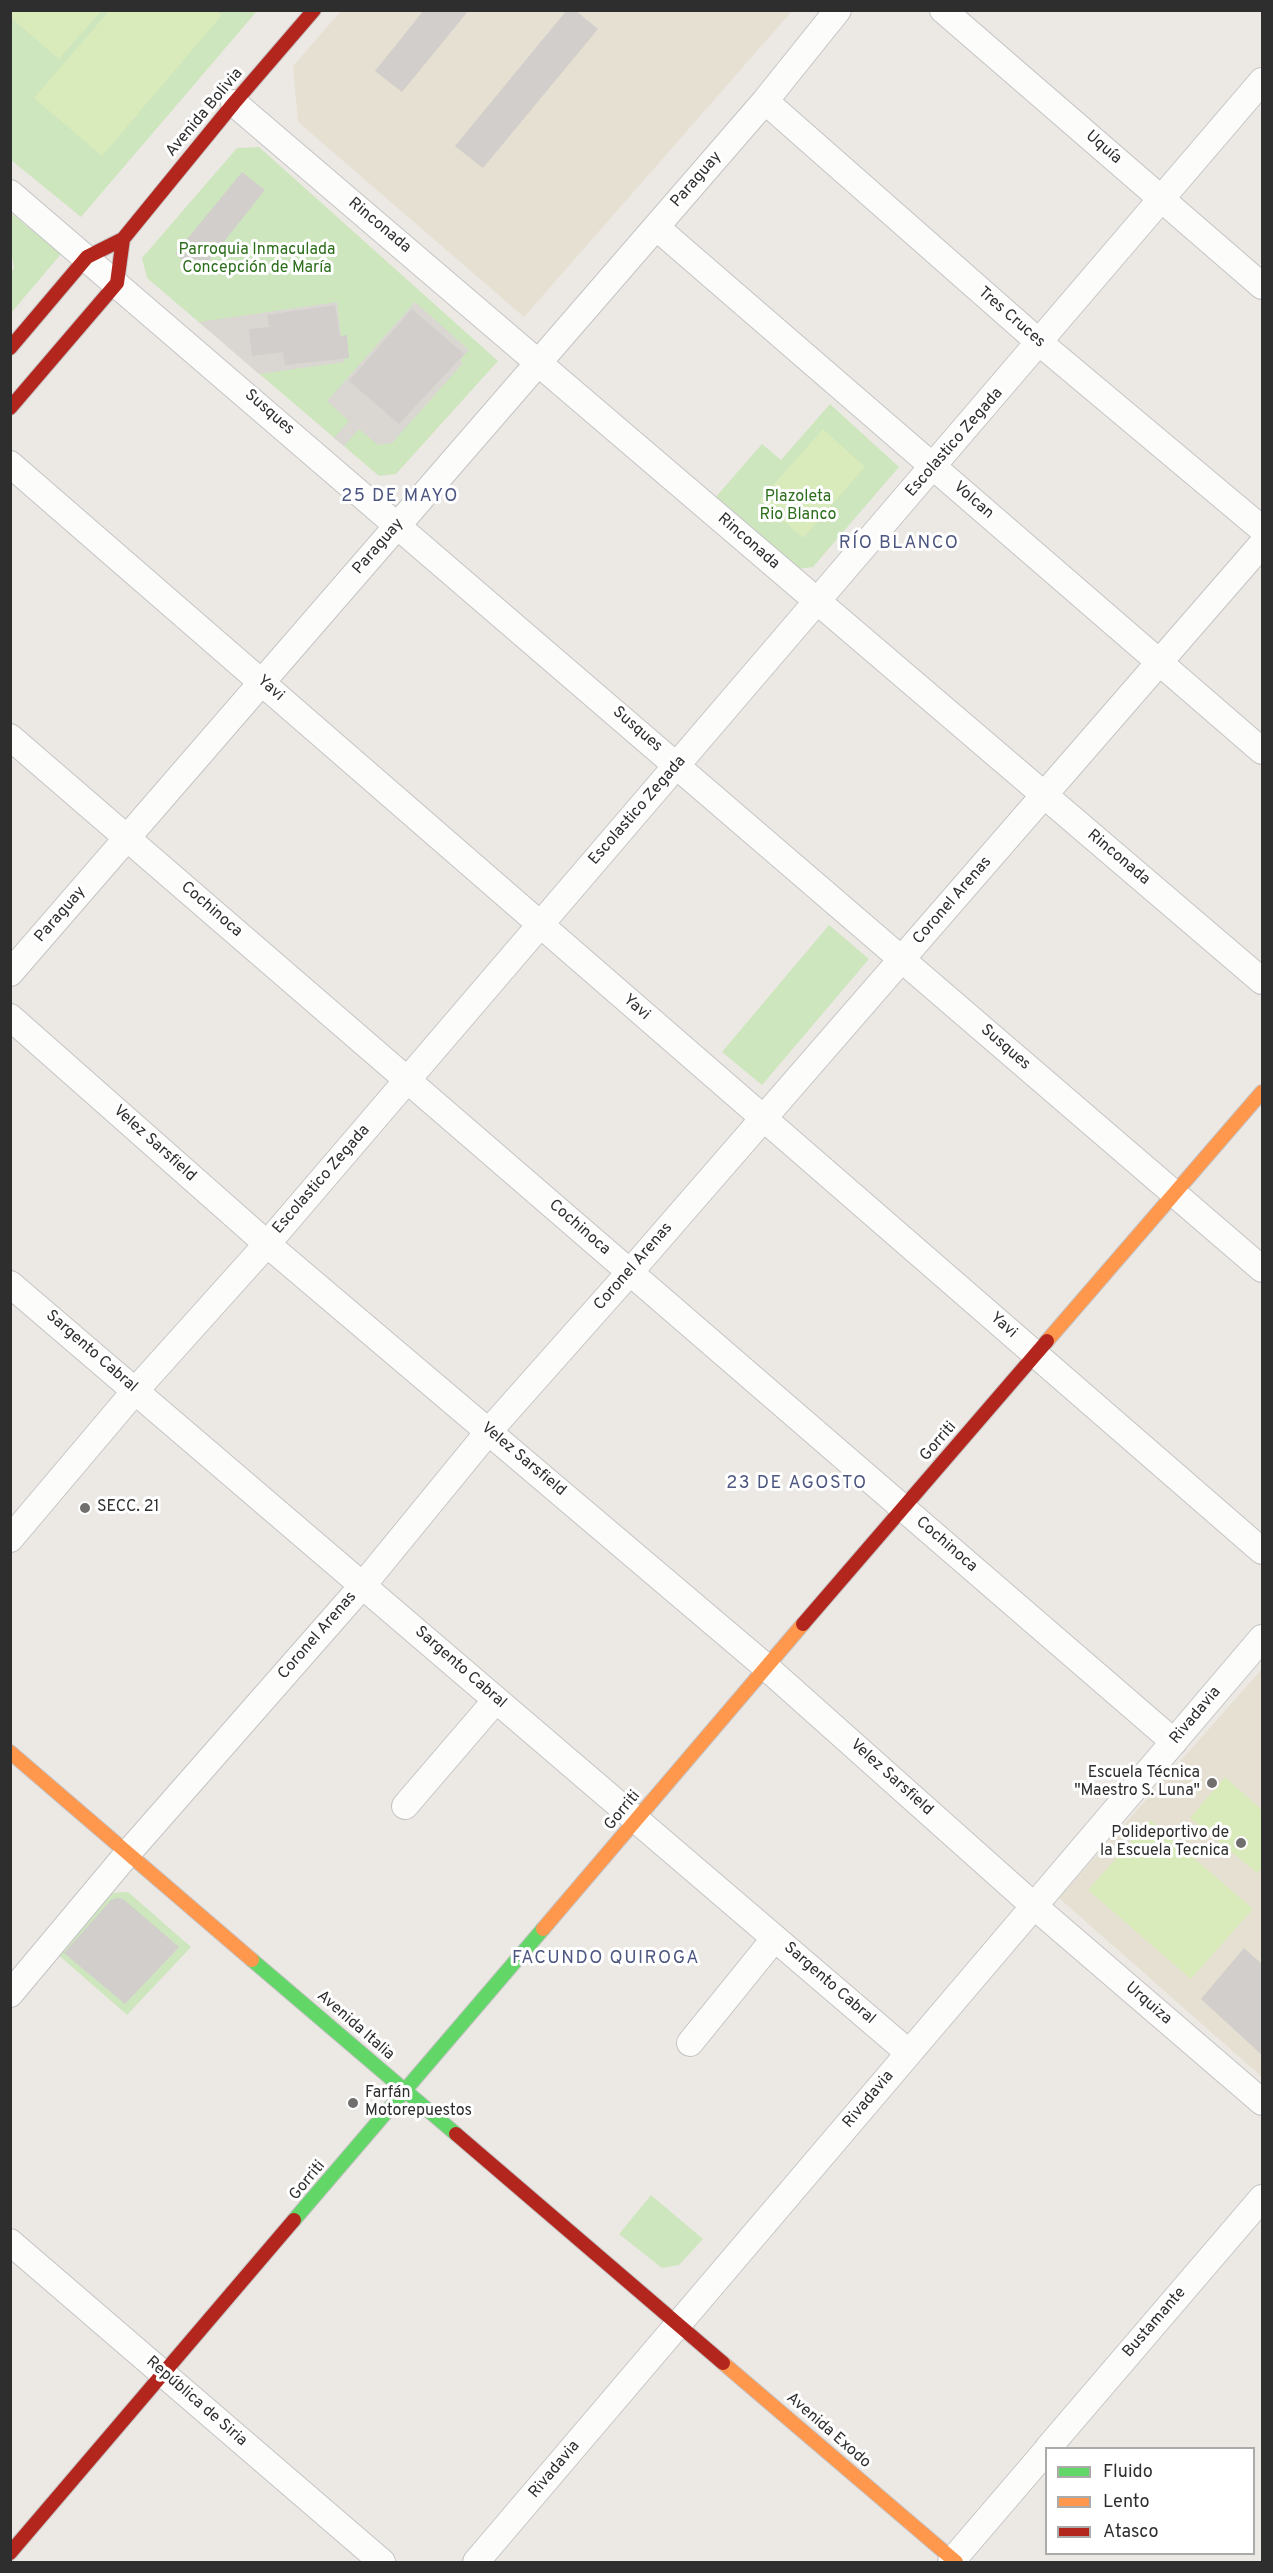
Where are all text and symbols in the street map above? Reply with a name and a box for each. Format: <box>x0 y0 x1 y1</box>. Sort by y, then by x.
street label: Avenida Bolivia <box>162 65 248 161</box>
street label: Uquía <box>1081 127 1125 169</box>
street label: Paraguay <box>667 148 727 212</box>
street label: Rinconada <box>344 194 414 258</box>
park label: Parroquia Inmaculada Concepción de María <box>179 241 335 279</box>
street label: Tres Cruces <box>973 284 1049 352</box>
street label: Escolastico Zegada <box>902 384 1008 502</box>
street label: Susques <box>240 386 298 440</box>
street label: Volcan <box>949 478 997 524</box>
district label: 25 DE MAYO <box>341 486 459 508</box>
park label: Plazoleta Rio Blanco <box>759 488 837 526</box>
street label: Rinconada <box>713 510 783 574</box>
street label: Paraguay <box>349 515 409 579</box>
district label: RÍO BLANCO <box>839 533 959 555</box>
street label: Yavi <box>252 672 288 706</box>
street label: Susques <box>608 703 666 757</box>
street label: Escolastico Zegada <box>585 752 691 870</box>
street label: Rinconada <box>1083 826 1153 890</box>
street label: Coronel Arenas <box>910 853 996 949</box>
street label: Cochinoca <box>176 878 246 942</box>
street label: Paraguay <box>31 883 91 947</box>
street label: Yavi <box>618 991 654 1025</box>
street label: Susques <box>976 1021 1034 1075</box>
street label: Velez Sarsfield <box>109 1102 199 1186</box>
street label: Escolastico Zegada <box>269 1121 375 1239</box>
street label: Cochinoca <box>544 1196 614 1260</box>
street label: Coronel Arenas <box>591 1219 677 1315</box>
street label: Sargento Cabral <box>41 1307 141 1397</box>
street label: Yavi <box>985 1309 1021 1343</box>
street label: Gorriti <box>917 1418 961 1466</box>
street label: Velez Sarsfield <box>477 1419 569 1501</box>
district label: 23 DE AGOSTO <box>726 1473 868 1495</box>
place label: SECC. 21 <box>97 1498 159 1518</box>
marker: SECC. 21 <box>78 1501 92 1515</box>
street label: Cochinoca <box>911 1513 981 1577</box>
street label: Coronel Arenas <box>275 1588 361 1684</box>
street label: Sargento Cabral <box>410 1623 510 1713</box>
street label: Rivadavia <box>1166 1683 1226 1749</box>
street label: Velez Sarsfield <box>846 1736 936 1820</box>
place label: Escuela Técnica "Maestro S. Luna" <box>1074 1764 1200 1802</box>
marker: Escuela Técnica "Maestro S. Luna" <box>1205 1776 1219 1790</box>
street label: Gorriti <box>601 1787 645 1835</box>
place label: Polideportivo de la Escuela Tecnica <box>1100 1824 1229 1862</box>
marker: Polideportivo de la Escuela Tecnica <box>1234 1836 1248 1850</box>
street label: Sargento Cabral <box>779 1939 879 2029</box>
district label: FACUNDO QUIROGA <box>512 1948 700 1970</box>
street label: Urquiza <box>1121 1979 1175 2029</box>
street label: Avenida Italia <box>312 1987 398 2065</box>
street label: Rivadavia <box>839 2067 899 2133</box>
place label: Farfán Motorepuestos <box>365 2084 472 2122</box>
marker: Farfán Motorepuestos <box>346 2096 360 2110</box>
street label: Gorriti <box>286 2157 330 2205</box>
street label: Bustamante <box>1119 2284 1191 2362</box>
street label: República de Siria <box>141 2353 251 2451</box>
street label: Avenida Exodo <box>782 2389 874 2473</box>
street label: Rivadavia <box>525 2437 585 2503</box>
legend <box>1045 2447 1255 2555</box>
text: Fluido <box>1103 2461 1153 2484</box>
text: Lento <box>1103 2491 1149 2514</box>
text: Atasco <box>1103 2521 1159 2544</box>

